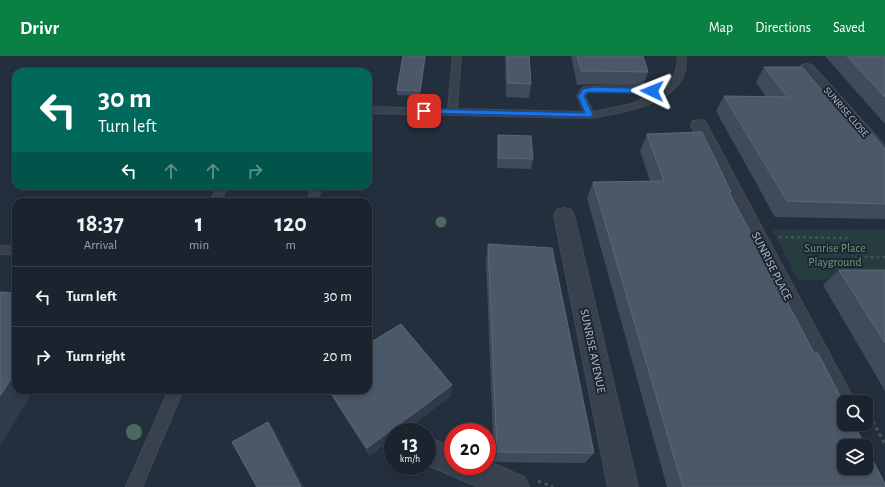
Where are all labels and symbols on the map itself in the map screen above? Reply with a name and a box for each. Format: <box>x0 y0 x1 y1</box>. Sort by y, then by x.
position arrow <box>631 70 673 112</box>
street label: SUNRISE CLOSE <box>822 85 870 139</box>
pin <box>407 94 441 128</box>
street label: SUNRISE PLACE <box>750 230 794 302</box>
park label: Sunrise Place Playground <box>804 242 866 269</box>
street label: SUNRISE AVENUE <box>578 308 608 394</box>
speed limit sign: 20 <box>444 423 496 475</box>

